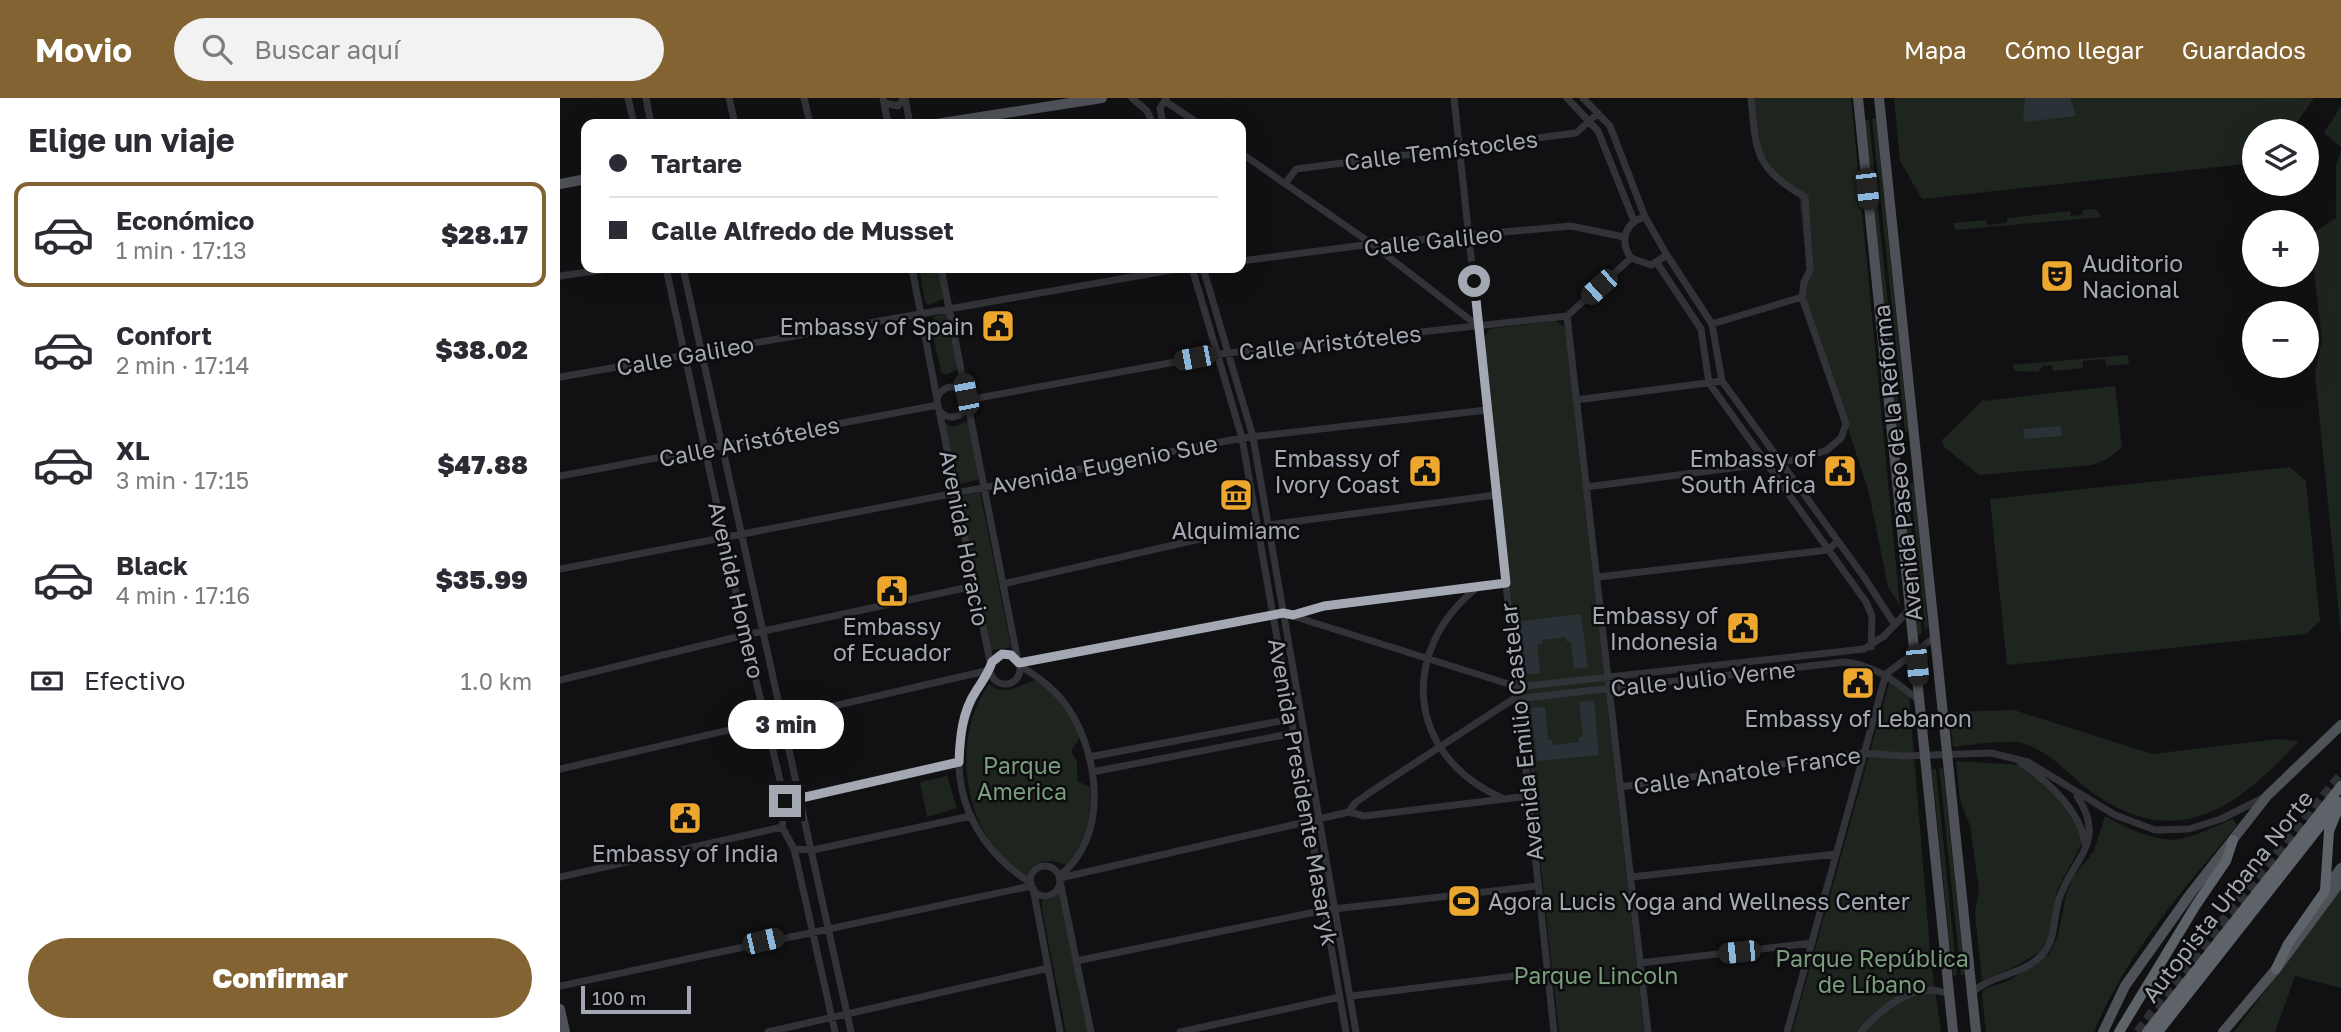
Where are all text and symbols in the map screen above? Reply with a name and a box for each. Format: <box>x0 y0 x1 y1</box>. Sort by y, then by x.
search box <box>174 18 664 81</box>
text: Movio <box>35 30 132 69</box>
icon: search <box>198 30 236 68</box>
text: Buscar aquí <box>254 34 400 65</box>
text: Mapa <box>1904 35 1967 64</box>
text: Cómo llegar <box>2005 35 2144 64</box>
text: Guardados <box>2182 35 2306 64</box>
map controls <box>2242 119 2319 378</box>
button: layers <box>2242 119 2319 196</box>
text: Elige un viaje <box>28 121 235 159</box>
street label: Calle Temístocles <box>1343 124 1539 176</box>
text: Tartare <box>651 148 742 179</box>
car <box>1855 167 1880 211</box>
icon: car <box>32 203 95 266</box>
text: Económico <box>116 205 254 236</box>
button: + <box>2242 210 2319 287</box>
text: Calle Alfredo de Musset <box>651 215 954 246</box>
text: $28.17 <box>441 219 528 250</box>
street label: Calle Galileo <box>1362 219 1504 261</box>
text: 1 min · 17:13 <box>116 236 247 264</box>
place label: Auditorio Nacional <box>2082 249 2183 303</box>
theatre icon: Auditorio Nacional <box>2038 257 2076 295</box>
route start <box>1458 265 1490 297</box>
car <box>1577 265 1622 309</box>
button: − <box>2242 301 2319 378</box>
street label: Avenida Paseo de la Reforma <box>1866 303 1928 623</box>
public building icon: Embassy of Spain <box>979 307 1017 345</box>
place label: Embassy of Spain <box>780 312 974 340</box>
icon: car <box>32 318 95 381</box>
street label: Calle Aristóteles <box>1237 319 1423 365</box>
text: Confort <box>116 320 212 351</box>
street label: Calle Galileo <box>614 329 756 381</box>
text: $38.02 <box>435 334 528 365</box>
car <box>1172 344 1217 372</box>
text: 2 min · 17:14 <box>116 351 250 379</box>
car <box>952 371 981 417</box>
street label: Calle Aristóteles <box>656 410 842 472</box>
street label: Avenida Eugenio Sue <box>988 428 1220 500</box>
icon: car <box>32 433 95 496</box>
text: XL <box>116 435 150 466</box>
place label: Embassy of Ivory Coast <box>1273 444 1400 498</box>
place label: Embassy of South Africa <box>1680 444 1816 498</box>
street label: Avenida Horacio <box>934 448 996 628</box>
text: $47.88 <box>437 449 528 480</box>
public building icon: Embassy of Ivory Coast <box>1406 452 1444 490</box>
public building icon: Embassy of South Africa <box>1821 452 1859 490</box>
text: 3 min · 17:15 <box>116 466 249 494</box>
museum icon: Alquimiamc <box>1217 476 1255 514</box>
street label: Avenida Homero <box>703 499 771 681</box>
place label: Alquimiamc <box>1172 516 1300 544</box>
icon: car <box>32 548 95 611</box>
text: Black <box>116 550 188 581</box>
text: $35.99 <box>435 564 528 595</box>
public building icon: Embassy of Ecuador <box>873 572 911 610</box>
text: 4 min · 17:16 <box>116 581 250 609</box>
place label: Embassy of Indonesia <box>1591 601 1718 655</box>
street label: Avenida Emilio Castelar <box>1494 602 1548 862</box>
public building icon: Embassy of Indonesia <box>1724 609 1762 647</box>
place label: Embassy of Ecuador <box>833 612 951 666</box>
street label: Avenida Presidente Masaryk <box>1263 636 1345 948</box>
car <box>1905 643 1930 687</box>
street label: Calle Julio Verne <box>1609 654 1797 702</box>
icon: cash <box>28 662 66 700</box>
public building icon: Embassy of Lebanon <box>1839 664 1877 702</box>
text: Efectivo <box>84 665 185 696</box>
text: 1.0 km <box>461 667 532 695</box>
callout: 3 min <box>727 700 843 748</box>
place label: Embassy of Lebanon <box>1744 704 1972 732</box>
text: 3 min <box>756 710 816 738</box>
street label: Calle Anatole France <box>1632 740 1862 800</box>
park label: Parque America <box>977 751 1067 805</box>
street label: Autopista Urbana Norte <box>2136 784 2318 1008</box>
route end <box>769 785 801 817</box>
public building icon: Embassy of India <box>666 799 704 837</box>
place label: Embassy of India <box>592 839 778 867</box>
sports icon: Agora Lucis Yoga and Wellness Center <box>1445 882 1483 920</box>
place label: Agora Lucis Yoga and Wellness Center <box>1488 887 1910 915</box>
car <box>741 926 786 956</box>
button: Confirmar <box>28 938 532 1018</box>
car <box>1718 939 1761 965</box>
park label: Parque República de Líbano <box>1775 944 1969 998</box>
park label: Parque Lincoln <box>1514 961 1678 989</box>
scale bar <box>581 983 691 1015</box>
text: 100 m <box>592 986 646 1009</box>

